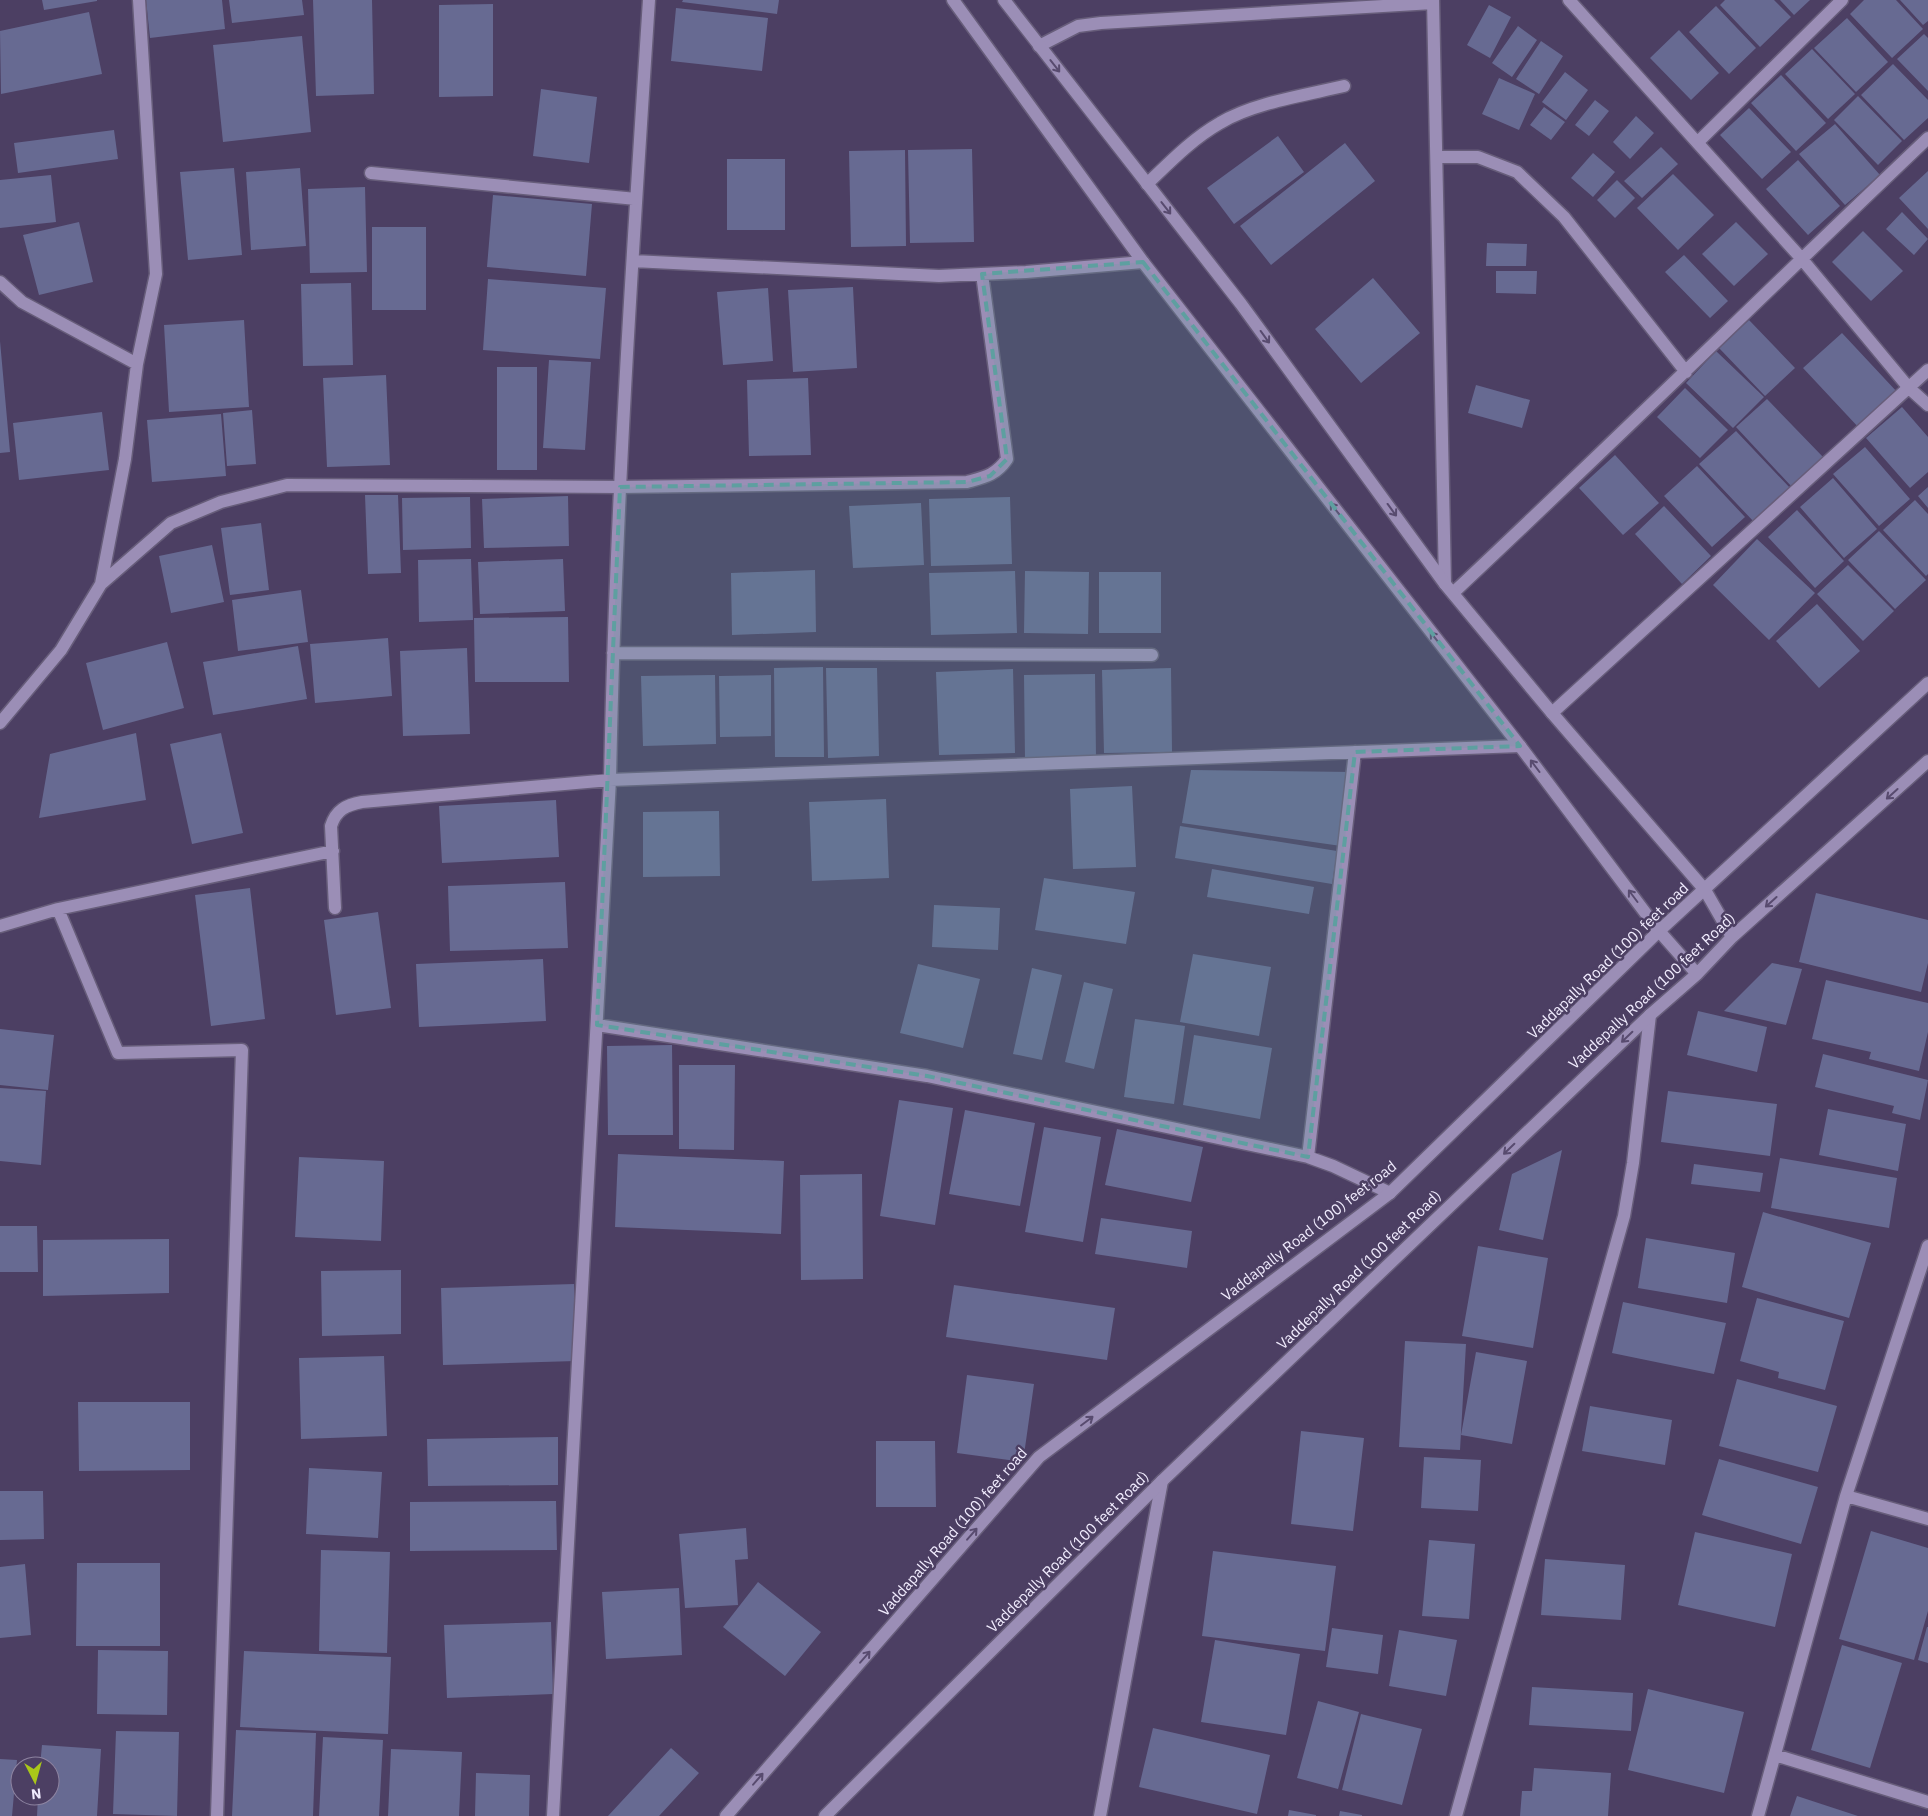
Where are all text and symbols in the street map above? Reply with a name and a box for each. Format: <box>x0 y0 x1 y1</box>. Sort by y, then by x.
one-way arrow <box>1050 59 1060 73</box>
one-way arrow <box>1160 201 1171 214</box>
one-way arrow <box>1259 330 1270 343</box>
one-way arrow <box>1330 503 1341 516</box>
one-way arrow <box>1386 503 1397 516</box>
one-way arrow <box>1430 632 1441 645</box>
one-way arrow <box>1530 759 1540 773</box>
one-way arrow <box>1885 788 1898 800</box>
street label: Vaddapally Road (100) feet road <box>1523 878 1692 1043</box>
one-way arrow <box>1628 889 1638 903</box>
one-way arrow <box>1764 897 1777 908</box>
street label: Vaddepally Road (100 feet Road) <box>1564 908 1739 1073</box>
one-way arrow <box>1620 1031 1633 1043</box>
one-way arrow <box>1503 1143 1515 1155</box>
street label: Vaddapally Road (100) feet road <box>1217 1156 1400 1305</box>
street label: Vaddepally Road (100 feet Road) <box>1272 1186 1445 1353</box>
one-way arrow <box>1080 1416 1094 1426</box>
street label: Vaddapally Road (100) feet road <box>874 1444 1031 1620</box>
street label: Vaddepally Road (100 feet Road) <box>983 1467 1153 1637</box>
one-way arrow <box>966 1528 978 1541</box>
one-way arrow <box>859 1650 871 1663</box>
north arrow <box>10 1756 60 1806</box>
one-way arrow <box>752 1773 764 1786</box>
text: N <box>30 1784 42 1803</box>

